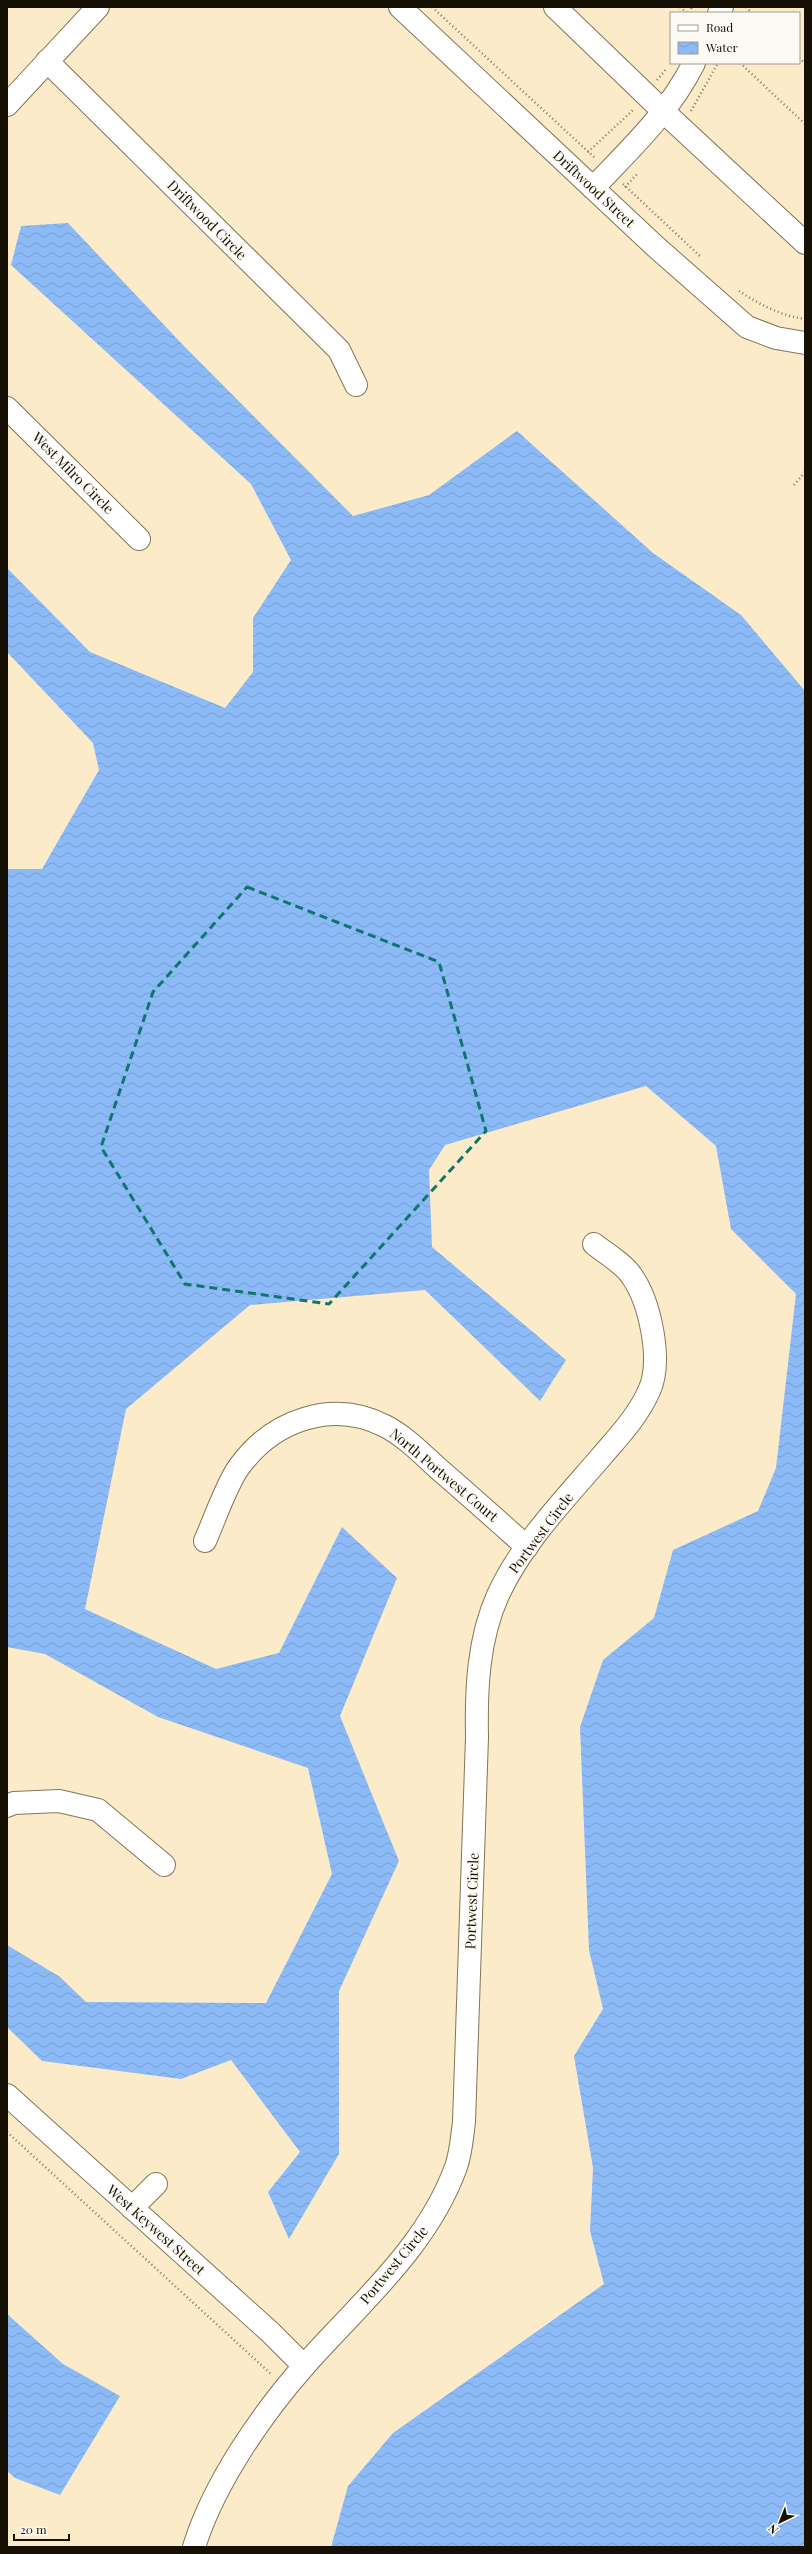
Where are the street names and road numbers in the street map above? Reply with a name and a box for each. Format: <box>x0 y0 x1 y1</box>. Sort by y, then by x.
street label: Driftwood Street <box>549 146 640 232</box>
street label: Driftwood Circle <box>163 176 251 264</box>
street label: West Milro Circle <box>28 427 118 518</box>
street label: North Portwest Court <box>386 1424 503 1526</box>
street label: Portwest Circle <box>504 1488 577 1577</box>
street label: Portwest Circle <box>460 1852 483 1950</box>
street label: West Keywest Street <box>102 2180 210 2280</box>
street label: Portwest Circle <box>355 2222 432 2308</box>

